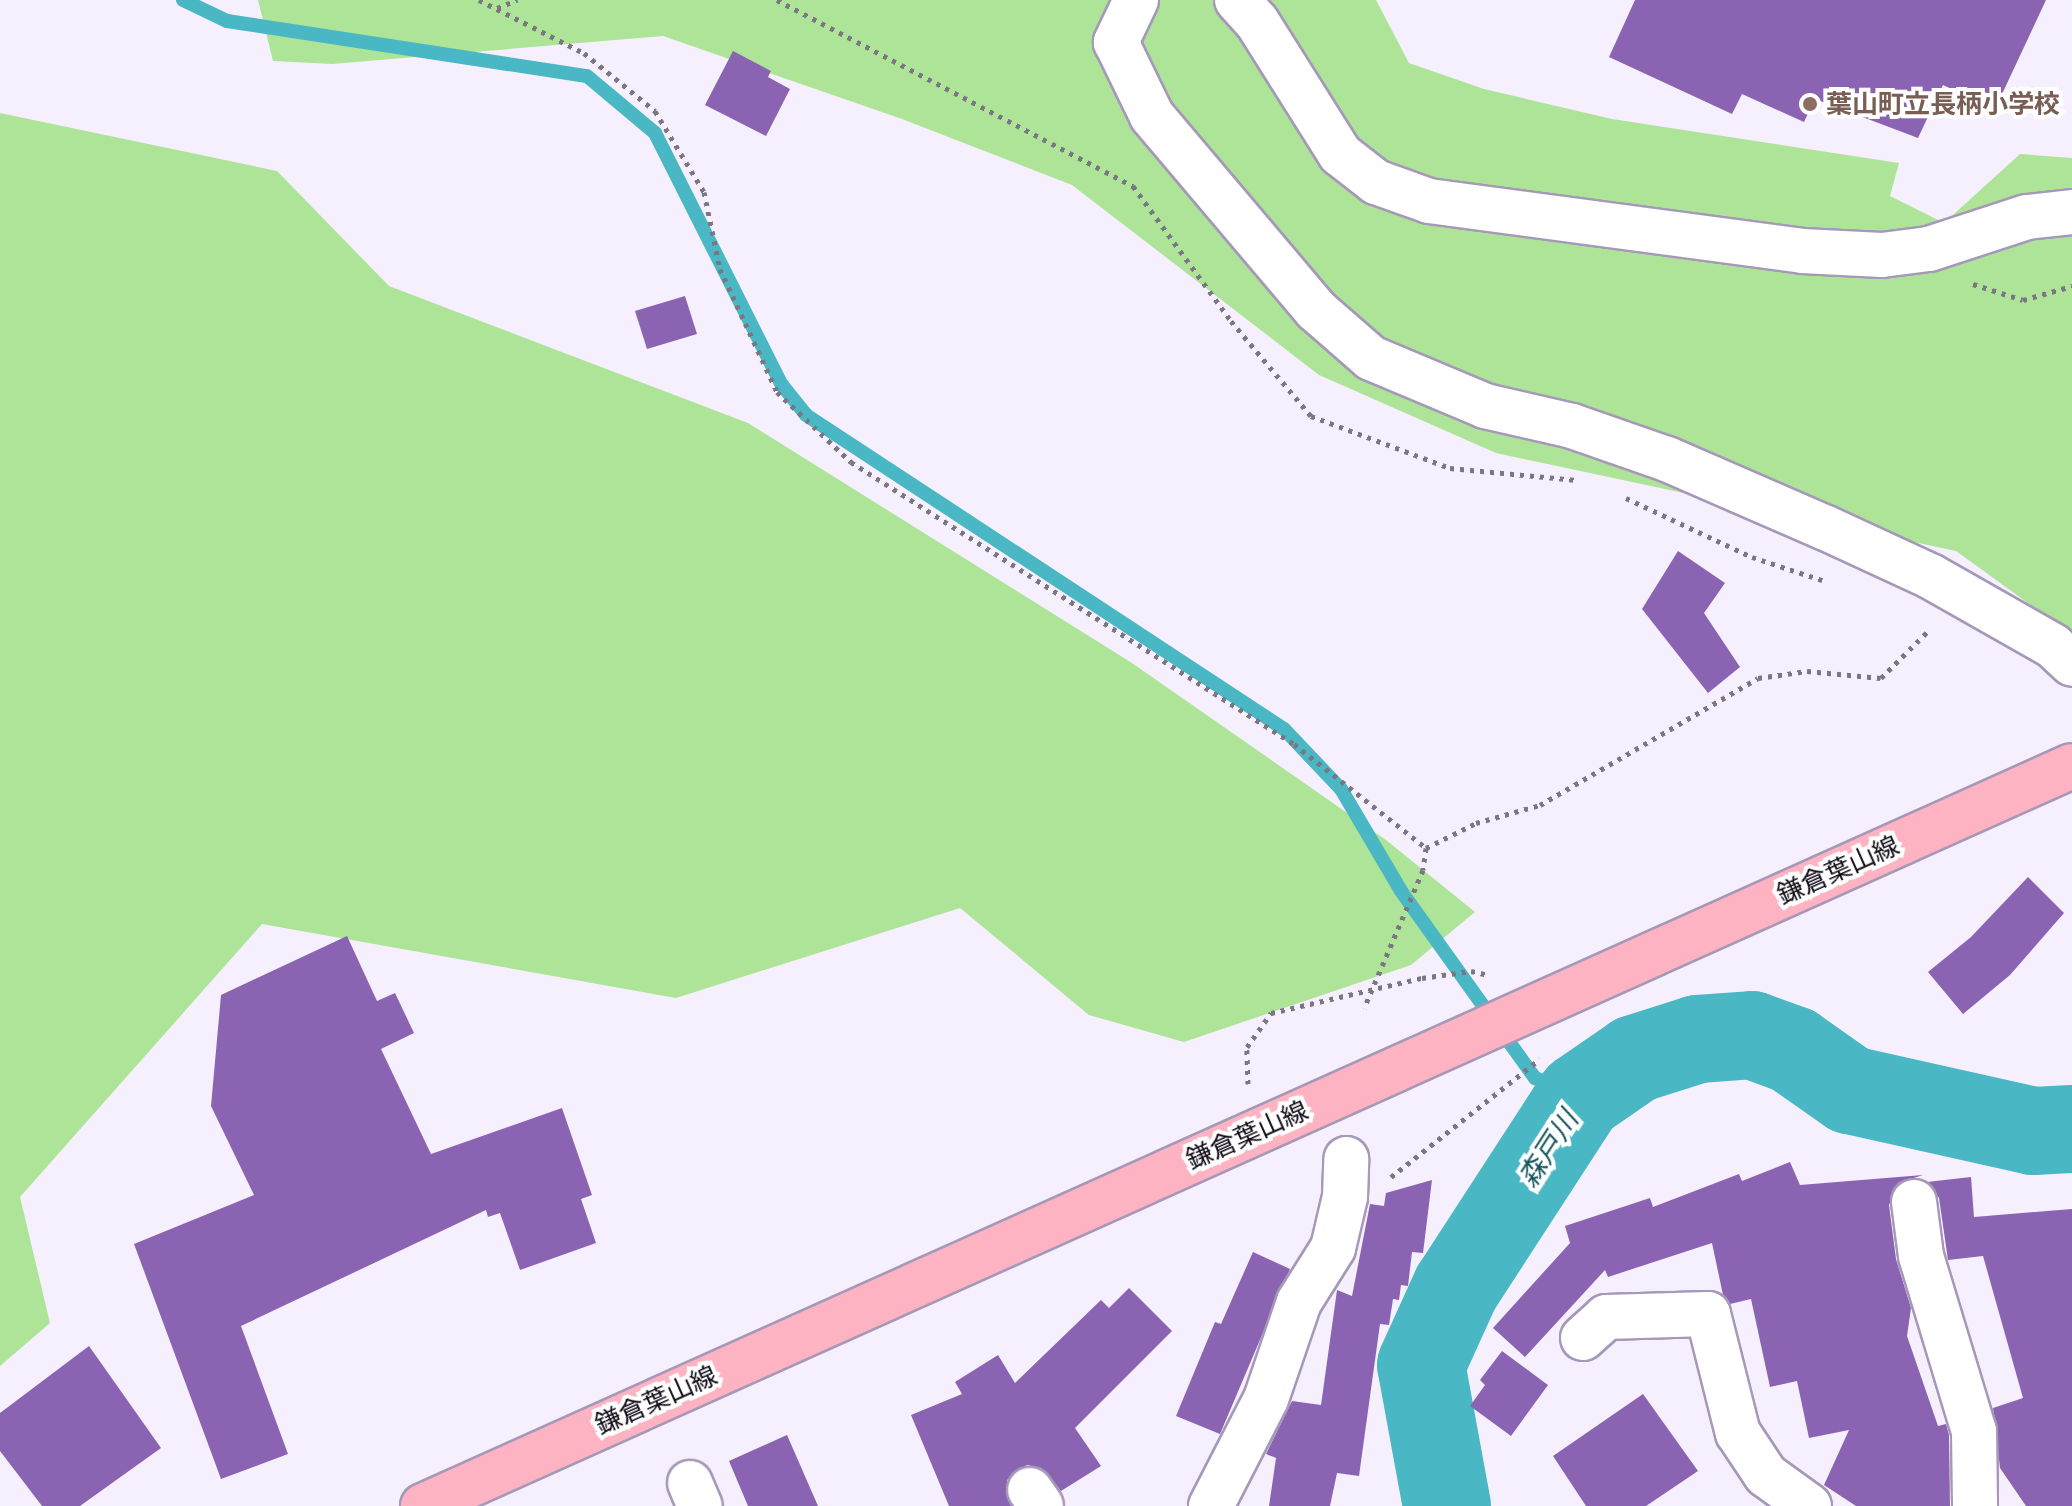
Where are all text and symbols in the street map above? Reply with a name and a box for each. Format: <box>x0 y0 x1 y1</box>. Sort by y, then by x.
place label: 葉山町立長柄小学校 <box>1826 88 2060 120</box>
marker: 葉山町立長柄小学校 <box>1801 95 1819 113</box>
street label: 鎌倉葉山線 <box>1772 829 1904 911</box>
street label: 鎌倉葉山線 <box>1181 1094 1313 1176</box>
water label: 森戸川 <box>1510 1104 1584 1192</box>
street label: 鎌倉葉山線 <box>590 1359 722 1441</box>

